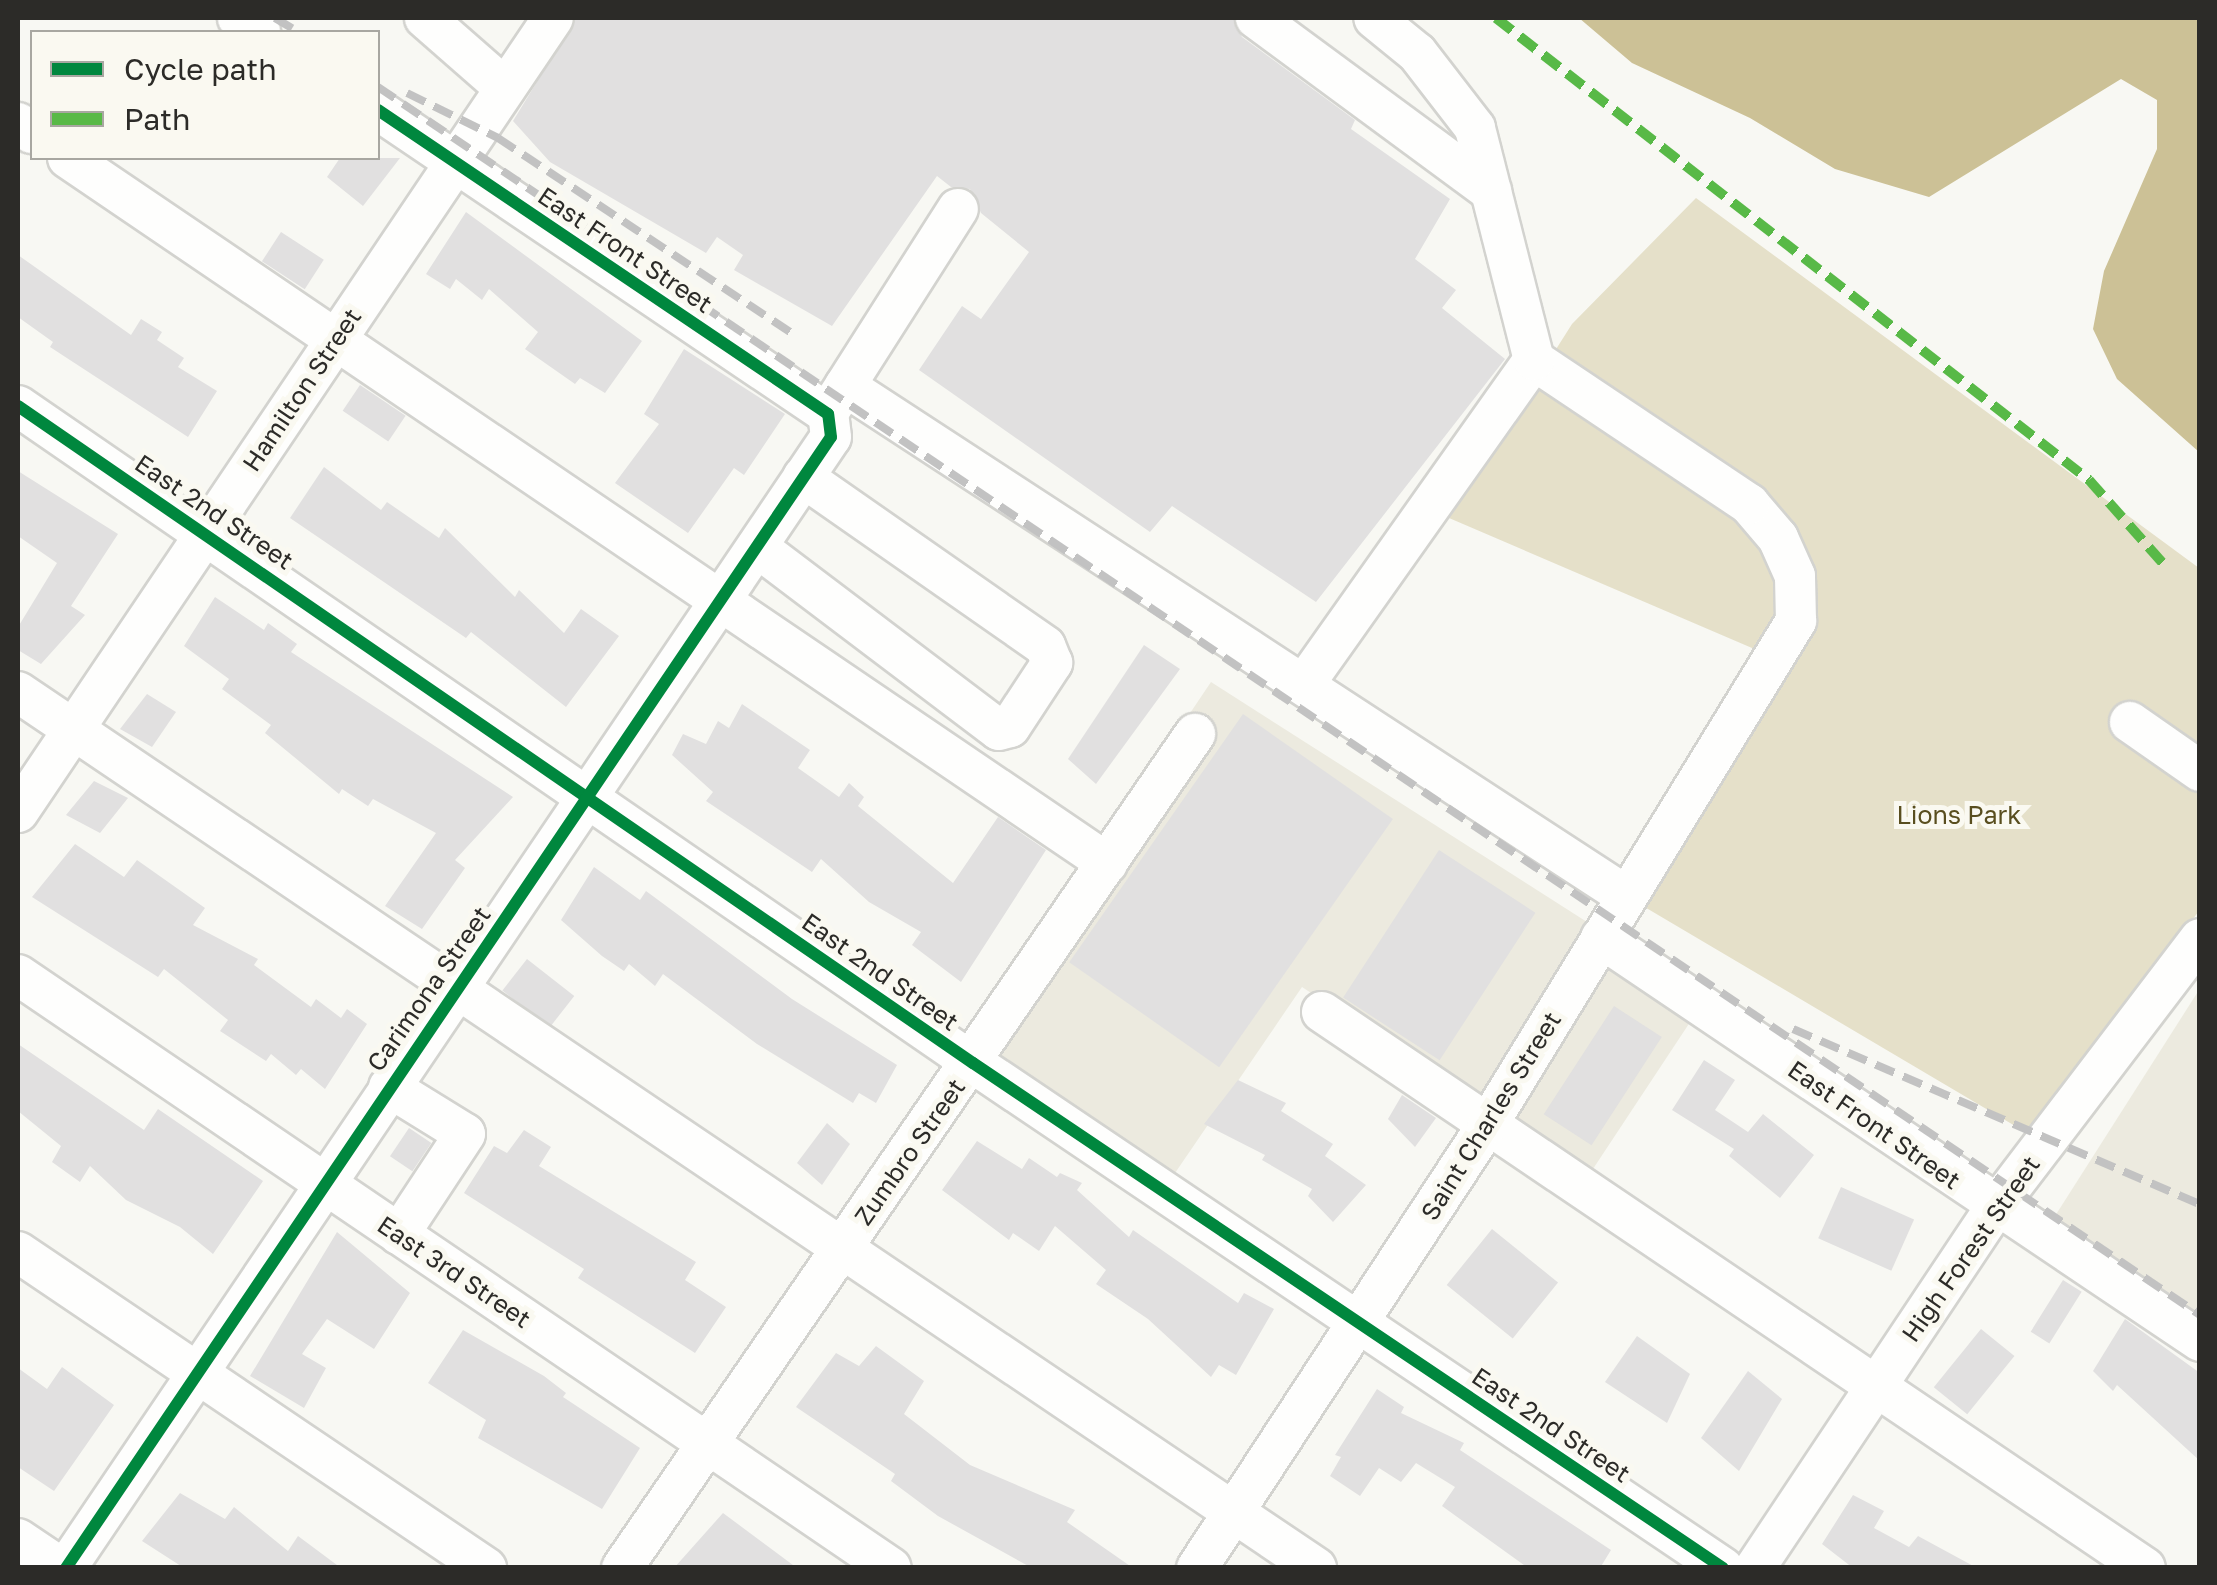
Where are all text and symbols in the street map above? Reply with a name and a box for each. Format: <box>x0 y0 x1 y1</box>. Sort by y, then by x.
legend <box>30 30 380 160</box>
text: Cycle path <box>124 51 277 87</box>
text: Path <box>124 101 190 137</box>
street label: East Front Street <box>532 181 718 319</box>
street label: Hamilton Street <box>236 303 368 477</box>
street label: East 2nd Street <box>129 448 299 576</box>
park label: Lions Park <box>1897 800 2021 830</box>
street label: Carimona Street <box>361 901 497 1077</box>
street label: East 2nd Street <box>796 907 964 1037</box>
street label: Saint Charles Street <box>1415 1006 1567 1226</box>
street label: East Front Street <box>1782 1054 1966 1196</box>
street label: Zumbro Street <box>848 1073 972 1231</box>
street label: High Forest Street <box>1896 1150 2046 1348</box>
street label: East 3rd Street <box>372 1210 536 1334</box>
street label: East 2nd Street <box>1466 1361 1636 1489</box>

